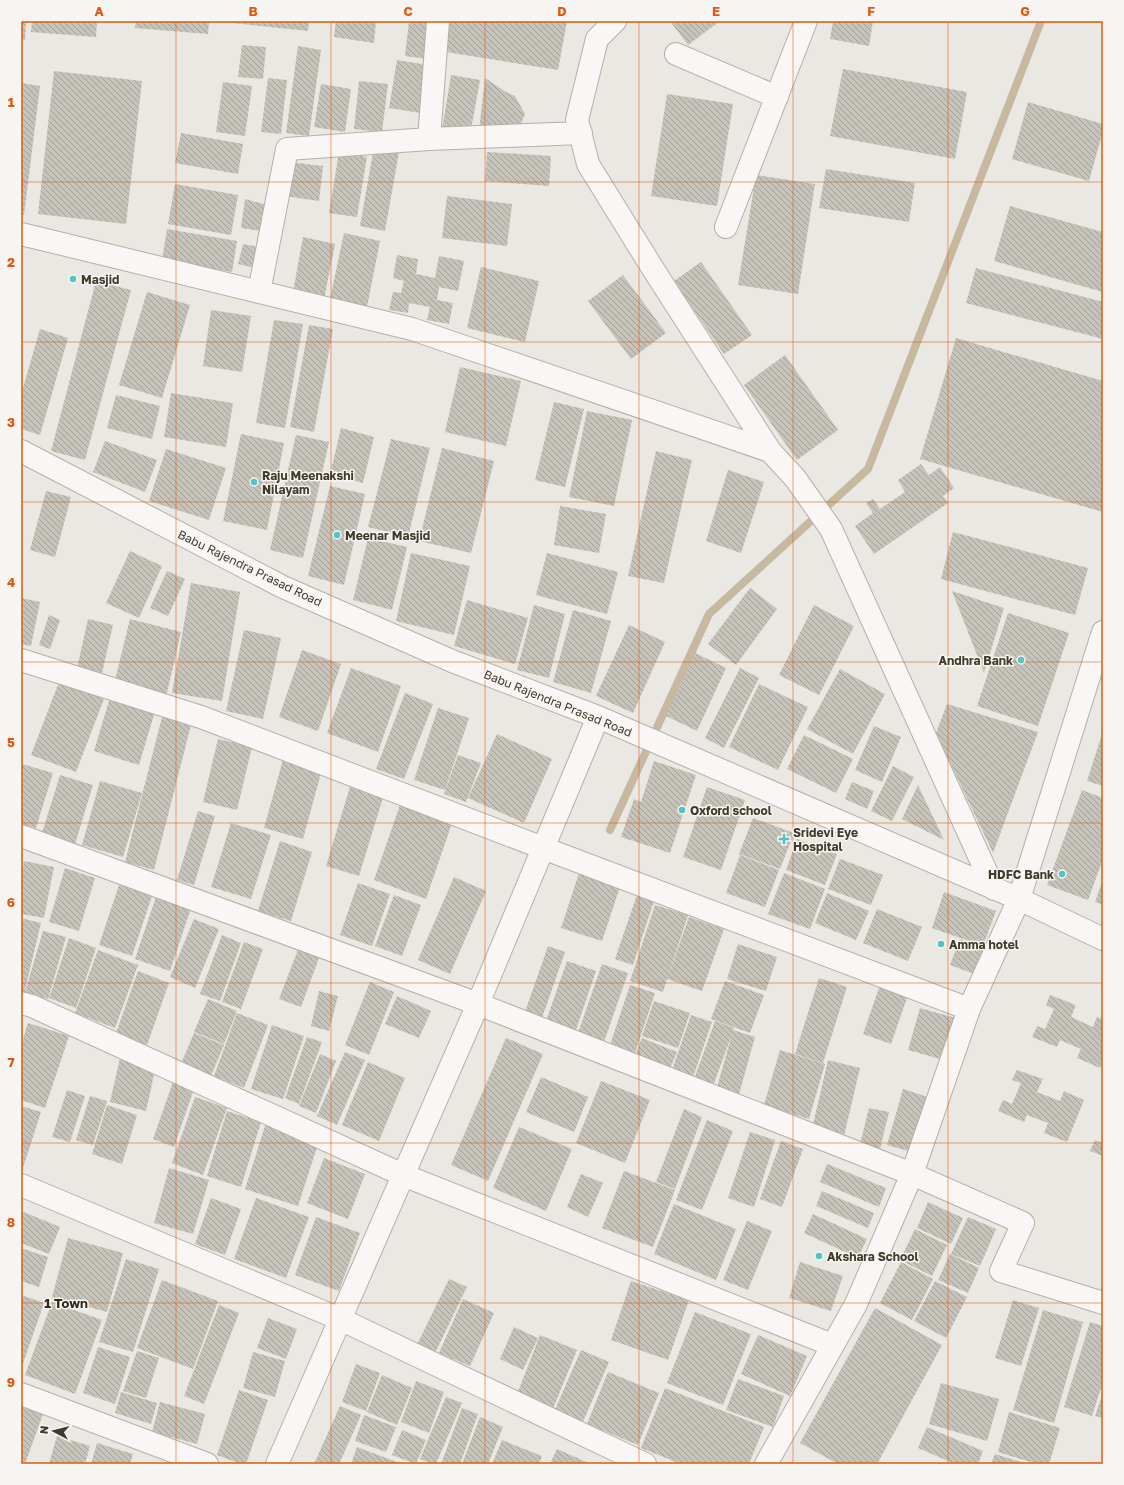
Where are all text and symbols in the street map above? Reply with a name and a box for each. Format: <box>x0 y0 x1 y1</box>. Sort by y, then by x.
text: A <box>94 3 104 19</box>
text: B <box>248 3 258 19</box>
text: C <box>403 3 413 19</box>
text: D <box>557 3 567 19</box>
text: E <box>712 3 720 19</box>
text: F <box>867 3 875 19</box>
text: G <box>1020 3 1030 19</box>
text: 1 <box>8 94 15 110</box>
text: 2 <box>7 254 15 270</box>
place label: Masjid <box>81 272 119 287</box>
marker: Masjid <box>68 274 78 284</box>
text: 3 <box>7 414 15 430</box>
place label: Raju Meenakshi Nilayam <box>262 468 354 497</box>
marker: Raju Meenakshi Nilayam <box>249 477 259 487</box>
street label: Babu Rajendra Prasad Road <box>175 526 325 610</box>
place label: Meenar Masjid <box>345 528 430 543</box>
marker: Meenar Masjid <box>332 530 342 540</box>
text: 4 <box>7 574 15 590</box>
place label: Andhra Bank <box>938 653 1013 668</box>
marker: Andhra Bank <box>1016 655 1026 665</box>
street label: Babu Rajendra Prasad Road <box>482 666 634 740</box>
text: 5 <box>7 734 15 750</box>
place label: Oxford school <box>690 803 772 818</box>
marker: Oxford school <box>677 805 687 815</box>
place label: Sridevi Eye Hospital <box>793 825 858 854</box>
marker: Sridevi Eye Hospital <box>778 833 790 845</box>
place label: HDFC Bank <box>988 867 1054 882</box>
marker: HDFC Bank <box>1057 869 1067 879</box>
text: 6 <box>7 894 15 910</box>
place label: Amma hotel <box>949 937 1019 952</box>
marker: Amma hotel <box>936 939 946 949</box>
text: 7 <box>7 1054 15 1070</box>
text: 8 <box>7 1214 15 1230</box>
place label: Akshara School <box>827 1249 918 1264</box>
marker: Akshara School <box>814 1251 824 1261</box>
district label: 1 Town <box>44 1295 88 1311</box>
text: 9 <box>7 1374 15 1390</box>
north arrow <box>34 1411 74 1451</box>
text: N <box>37 1425 51 1435</box>

